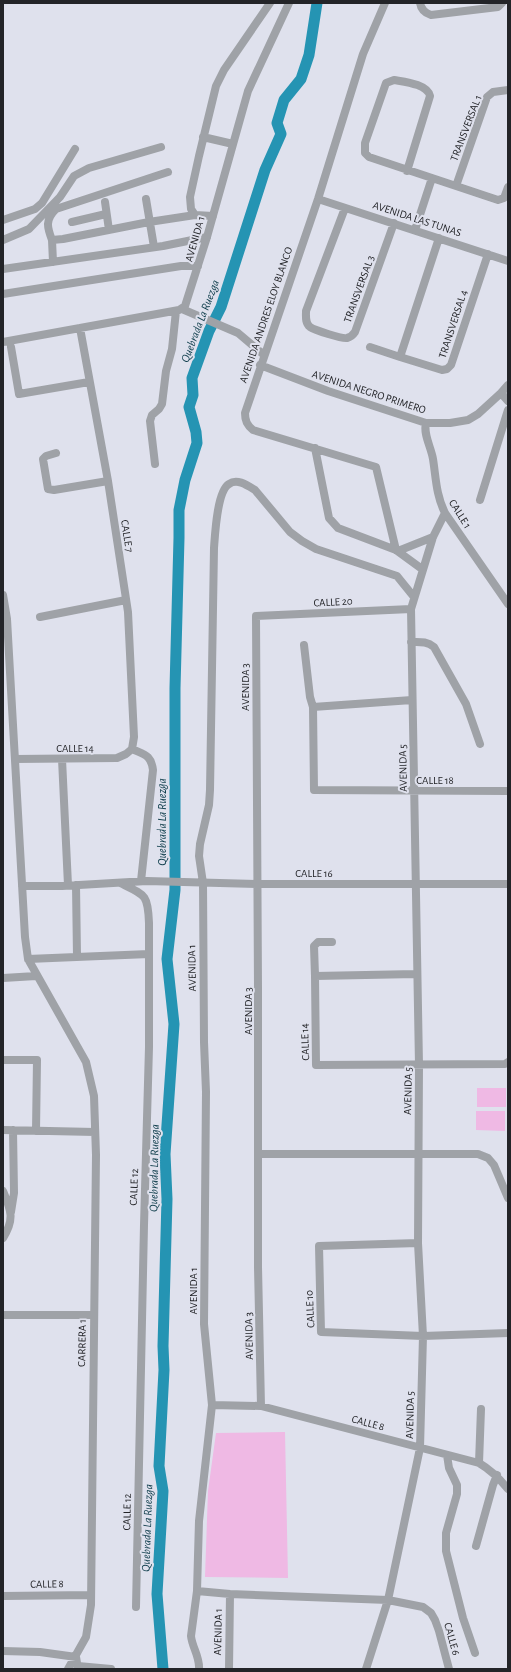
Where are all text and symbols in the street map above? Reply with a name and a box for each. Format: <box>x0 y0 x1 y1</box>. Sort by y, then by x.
street label: TRANSVERSAL 1 <box>448 93 484 163</box>
street label: AVENIDA LAS TUNAS <box>371 199 463 239</box>
street label: AVENIDA 1 <box>183 215 207 263</box>
street label: AVENIDA ANDRES ELOY BLANCO <box>237 246 295 384</box>
street label: TRANSVERSAL 3 <box>342 253 376 324</box>
water label: Quebrada La Ruezga <box>179 278 222 364</box>
street label: TRANSVERSAL 4 <box>437 288 469 360</box>
street label: AVENIDA NEGRO PRIMERO <box>311 368 427 416</box>
street label: CALLE 1 <box>447 497 473 531</box>
street label: CALLE 7 <box>119 519 135 554</box>
street label: CALLE 20 <box>313 595 353 609</box>
street label: AVENIDA 3 <box>240 663 251 711</box>
street label: CALLE 14 <box>56 743 94 754</box>
street label: AVENIDA 5 <box>397 744 409 792</box>
street label: CALLE 18 <box>416 775 454 786</box>
water label: Quebrada La Ruezga <box>156 778 169 866</box>
street label: CALLE 16 <box>295 868 333 879</box>
street label: AVENIDA 1 <box>186 944 198 992</box>
street label: AVENIDA 3 <box>243 987 254 1035</box>
street label: CALLE 14 <box>299 1023 311 1061</box>
street label: AVENIDA 5 <box>402 1067 414 1115</box>
water label: Quebrada La Ruezga <box>147 1124 162 1212</box>
street label: CALLE 12 <box>128 1168 140 1206</box>
street label: AVENIDA 1 <box>188 1268 199 1315</box>
street label: CALLE 10 <box>304 1290 316 1328</box>
street label: AVENIDA 3 <box>243 1312 255 1360</box>
street label: CARRERA 1 <box>76 1319 88 1367</box>
street label: AVENIDA 5 <box>404 1391 416 1439</box>
street label: CALLE 8 <box>350 1413 386 1433</box>
water label: Quebrada La Ruezga <box>139 1484 156 1572</box>
street label: CALLE 12 <box>121 1493 133 1531</box>
street label: CALLE 8 <box>30 1578 64 1590</box>
street label: AVENIDA 1 <box>212 1608 224 1656</box>
street label: CALLE 6 <box>442 1621 462 1657</box>

